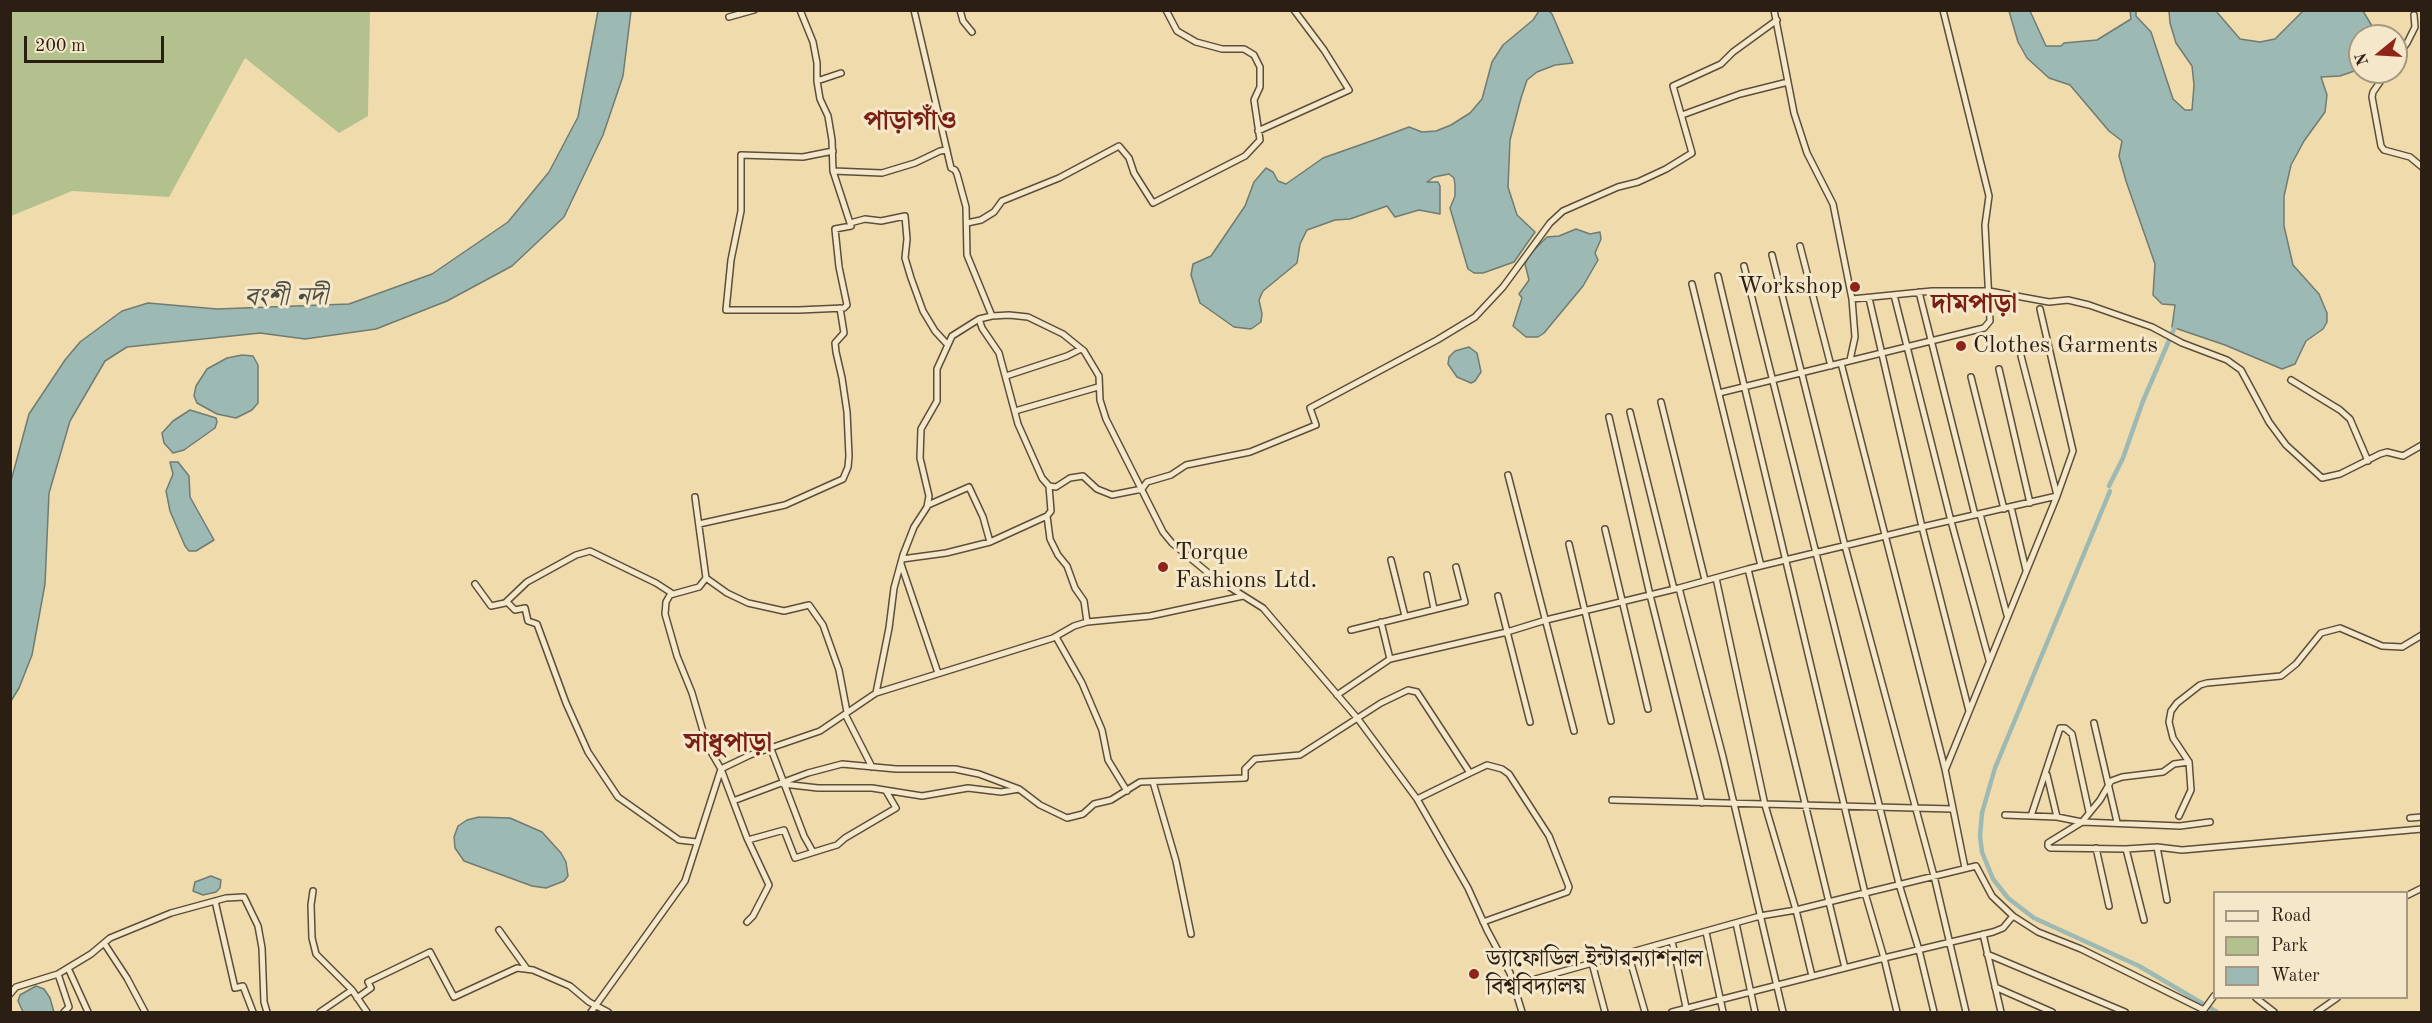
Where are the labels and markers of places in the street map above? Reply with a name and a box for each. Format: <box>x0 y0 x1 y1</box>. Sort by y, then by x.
place label: Workshop <box>1738 273 1843 301</box>
marker: Workshop <box>1848 280 1862 294</box>
place label: Clothes Garments <box>1973 332 2158 360</box>
marker: Clothes Garments <box>1954 339 1968 353</box>
place label: Torque Fashions Ltd. <box>1175 539 1317 595</box>
marker: Torque Fashions Ltd. <box>1156 560 1170 574</box>
place label: ড্যাফোডিল ইন্টারন্যাশনাল বিশ্ববিদ্যালয় <box>1486 946 1703 1002</box>
marker: ড্যাফোডিল ইন্টারন্যাশনাল বিশ্ববিদ্যালয় <box>1467 967 1481 981</box>

